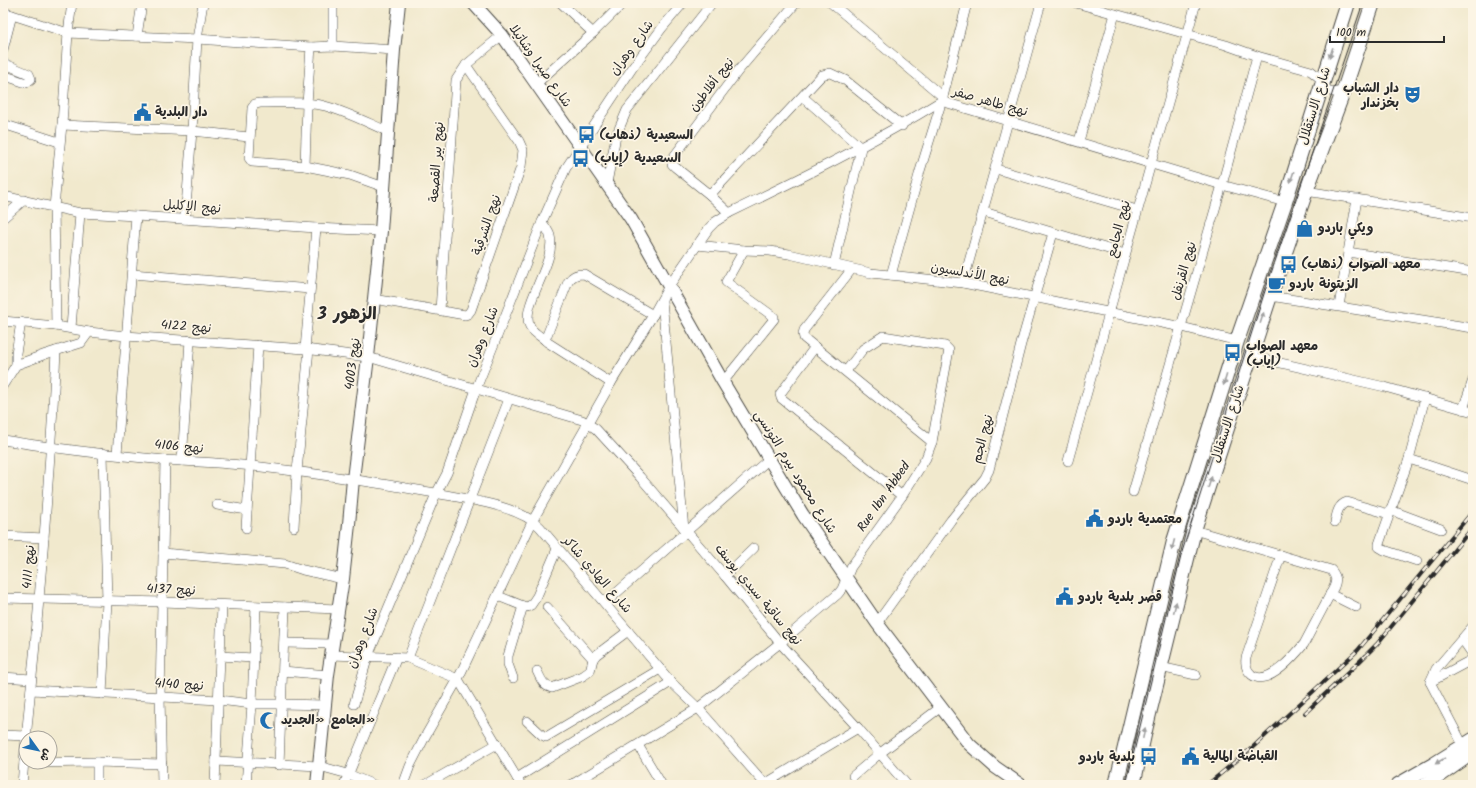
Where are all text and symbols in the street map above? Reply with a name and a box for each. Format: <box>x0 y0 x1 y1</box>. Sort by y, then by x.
street label: شارع وهران <box>605 16 659 80</box>
scale bar <box>1330 18 1444 44</box>
street label: شارع صبرا وشاتيلا <box>503 20 577 112</box>
text: 100 m <box>1336 23 1367 42</box>
one-way arrow <box>1328 48 1334 60</box>
street label: نهج أفلاطون <box>684 53 740 117</box>
street label: شارع الاستقلال <box>1293 64 1337 148</box>
place label: دار الشباب بخزندار <box>1343 78 1399 114</box>
street label: نهج طاهر صفر <box>949 81 1030 123</box>
theatre icon: دار الشباب بخزندار <box>1402 85 1422 105</box>
public building icon: دار البلدية <box>132 102 152 122</box>
place label: دار البلدية <box>155 102 208 123</box>
street label: نهج بير القصعة <box>424 121 450 203</box>
bus stop icon: السعيدية (ذهاب) <box>576 125 596 145</box>
place label: السعيدية (ذهاب) <box>599 125 693 146</box>
bus stop icon: السعيدية (إياب) <box>571 148 591 168</box>
place label: السعيدية (إياب) <box>594 148 681 169</box>
one-way arrow <box>1289 172 1295 184</box>
street label: نهج الشرقية <box>467 192 507 258</box>
street label: نهج الإكليل <box>162 194 222 220</box>
street label: نهج الجامع <box>1101 198 1137 260</box>
shop icon: ويكي باردو <box>1295 218 1315 238</box>
place label: ويكي باردو <box>1317 218 1374 240</box>
street label: نهج القرنفل <box>1166 239 1202 303</box>
bus stop icon: معهد الصواب (ذهاب) <box>1278 254 1298 274</box>
place label: معهد الصواب (ذهاب) <box>1301 254 1421 275</box>
street label: نهج الأندلسيون <box>929 257 1011 291</box>
cafe icon: الزيتونة باردو <box>1266 274 1286 294</box>
place label: الزيتونة باردو <box>1288 274 1358 295</box>
district label: الزهور 3 <box>316 301 377 328</box>
street label: شارع وهران <box>461 303 505 371</box>
one-way arrow <box>1260 312 1266 324</box>
street label: نهج 4122 <box>160 315 212 339</box>
place label: معهد الصواب (إياب) <box>1246 336 1318 372</box>
street label: نهج 4003 <box>339 337 367 391</box>
bus stop icon: معهد الصواب (إياب) <box>1223 343 1243 363</box>
one-way arrow <box>1222 375 1228 387</box>
street label: شارع الاستقلال <box>1206 382 1250 466</box>
street label: شارع محمود بيرم التونسي <box>748 406 842 538</box>
street label: نهج الجم <box>966 412 1000 466</box>
street label: نهج 4106 <box>153 434 205 460</box>
street label: Rue Ibn Abbed <box>852 457 916 537</box>
one-way arrow <box>1207 475 1213 487</box>
public building icon: معتمدية باردو <box>1085 509 1105 529</box>
place label: معتمدية باردو <box>1107 509 1182 530</box>
street label: شارع الهادي شاكر <box>557 531 637 618</box>
street label: نهج ساقية سيدي يوسف <box>709 539 807 651</box>
one-way arrow <box>1170 539 1176 551</box>
street label: نهج 4111 <box>17 544 41 590</box>
street label: نهج 4137 <box>146 579 196 601</box>
public building icon: قصر بلدية باردو <box>1055 587 1075 607</box>
place label: قصر بلدية باردو <box>1077 587 1162 608</box>
one-way arrow <box>1172 601 1178 613</box>
street label: شارع وهران <box>342 604 384 672</box>
street label: نهج 4140 <box>154 673 204 697</box>
mosque icon: الجامع «الجديد» <box>258 710 278 730</box>
place label: الجامع «الجديد» <box>281 710 376 731</box>
one-way arrow <box>1142 727 1148 739</box>
north arrow <box>18 730 58 770</box>
text: ش <box>35 745 56 765</box>
public building icon: القباضة المالية <box>1180 746 1200 766</box>
place label: القباضة المالية <box>1203 746 1278 767</box>
place label: بلدية باردو <box>1078 747 1135 768</box>
bus stop icon: بلدية باردو <box>1138 747 1158 767</box>
one-way arrow <box>1434 758 1446 765</box>

